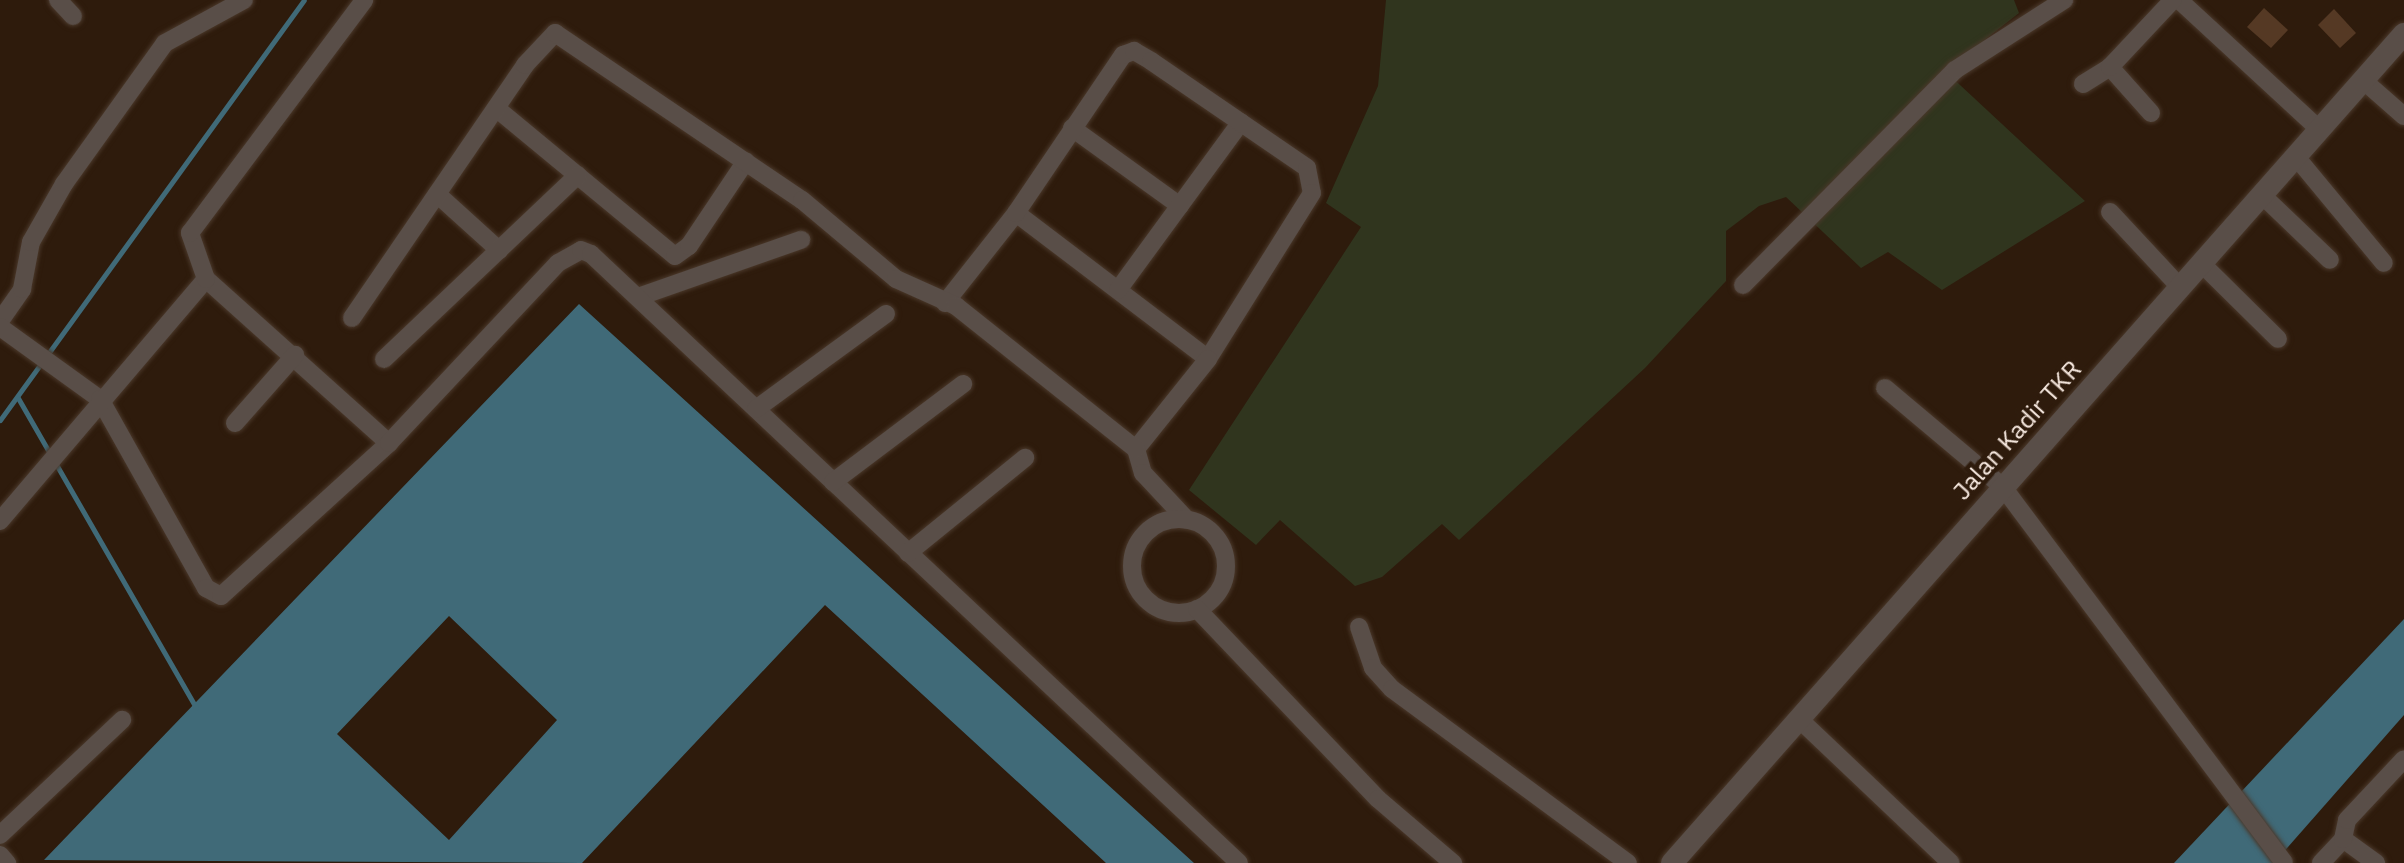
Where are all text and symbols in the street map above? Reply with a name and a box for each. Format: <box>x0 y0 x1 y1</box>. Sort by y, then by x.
street label: Jalan Kadir TKR <box>1947 354 2087 506</box>

